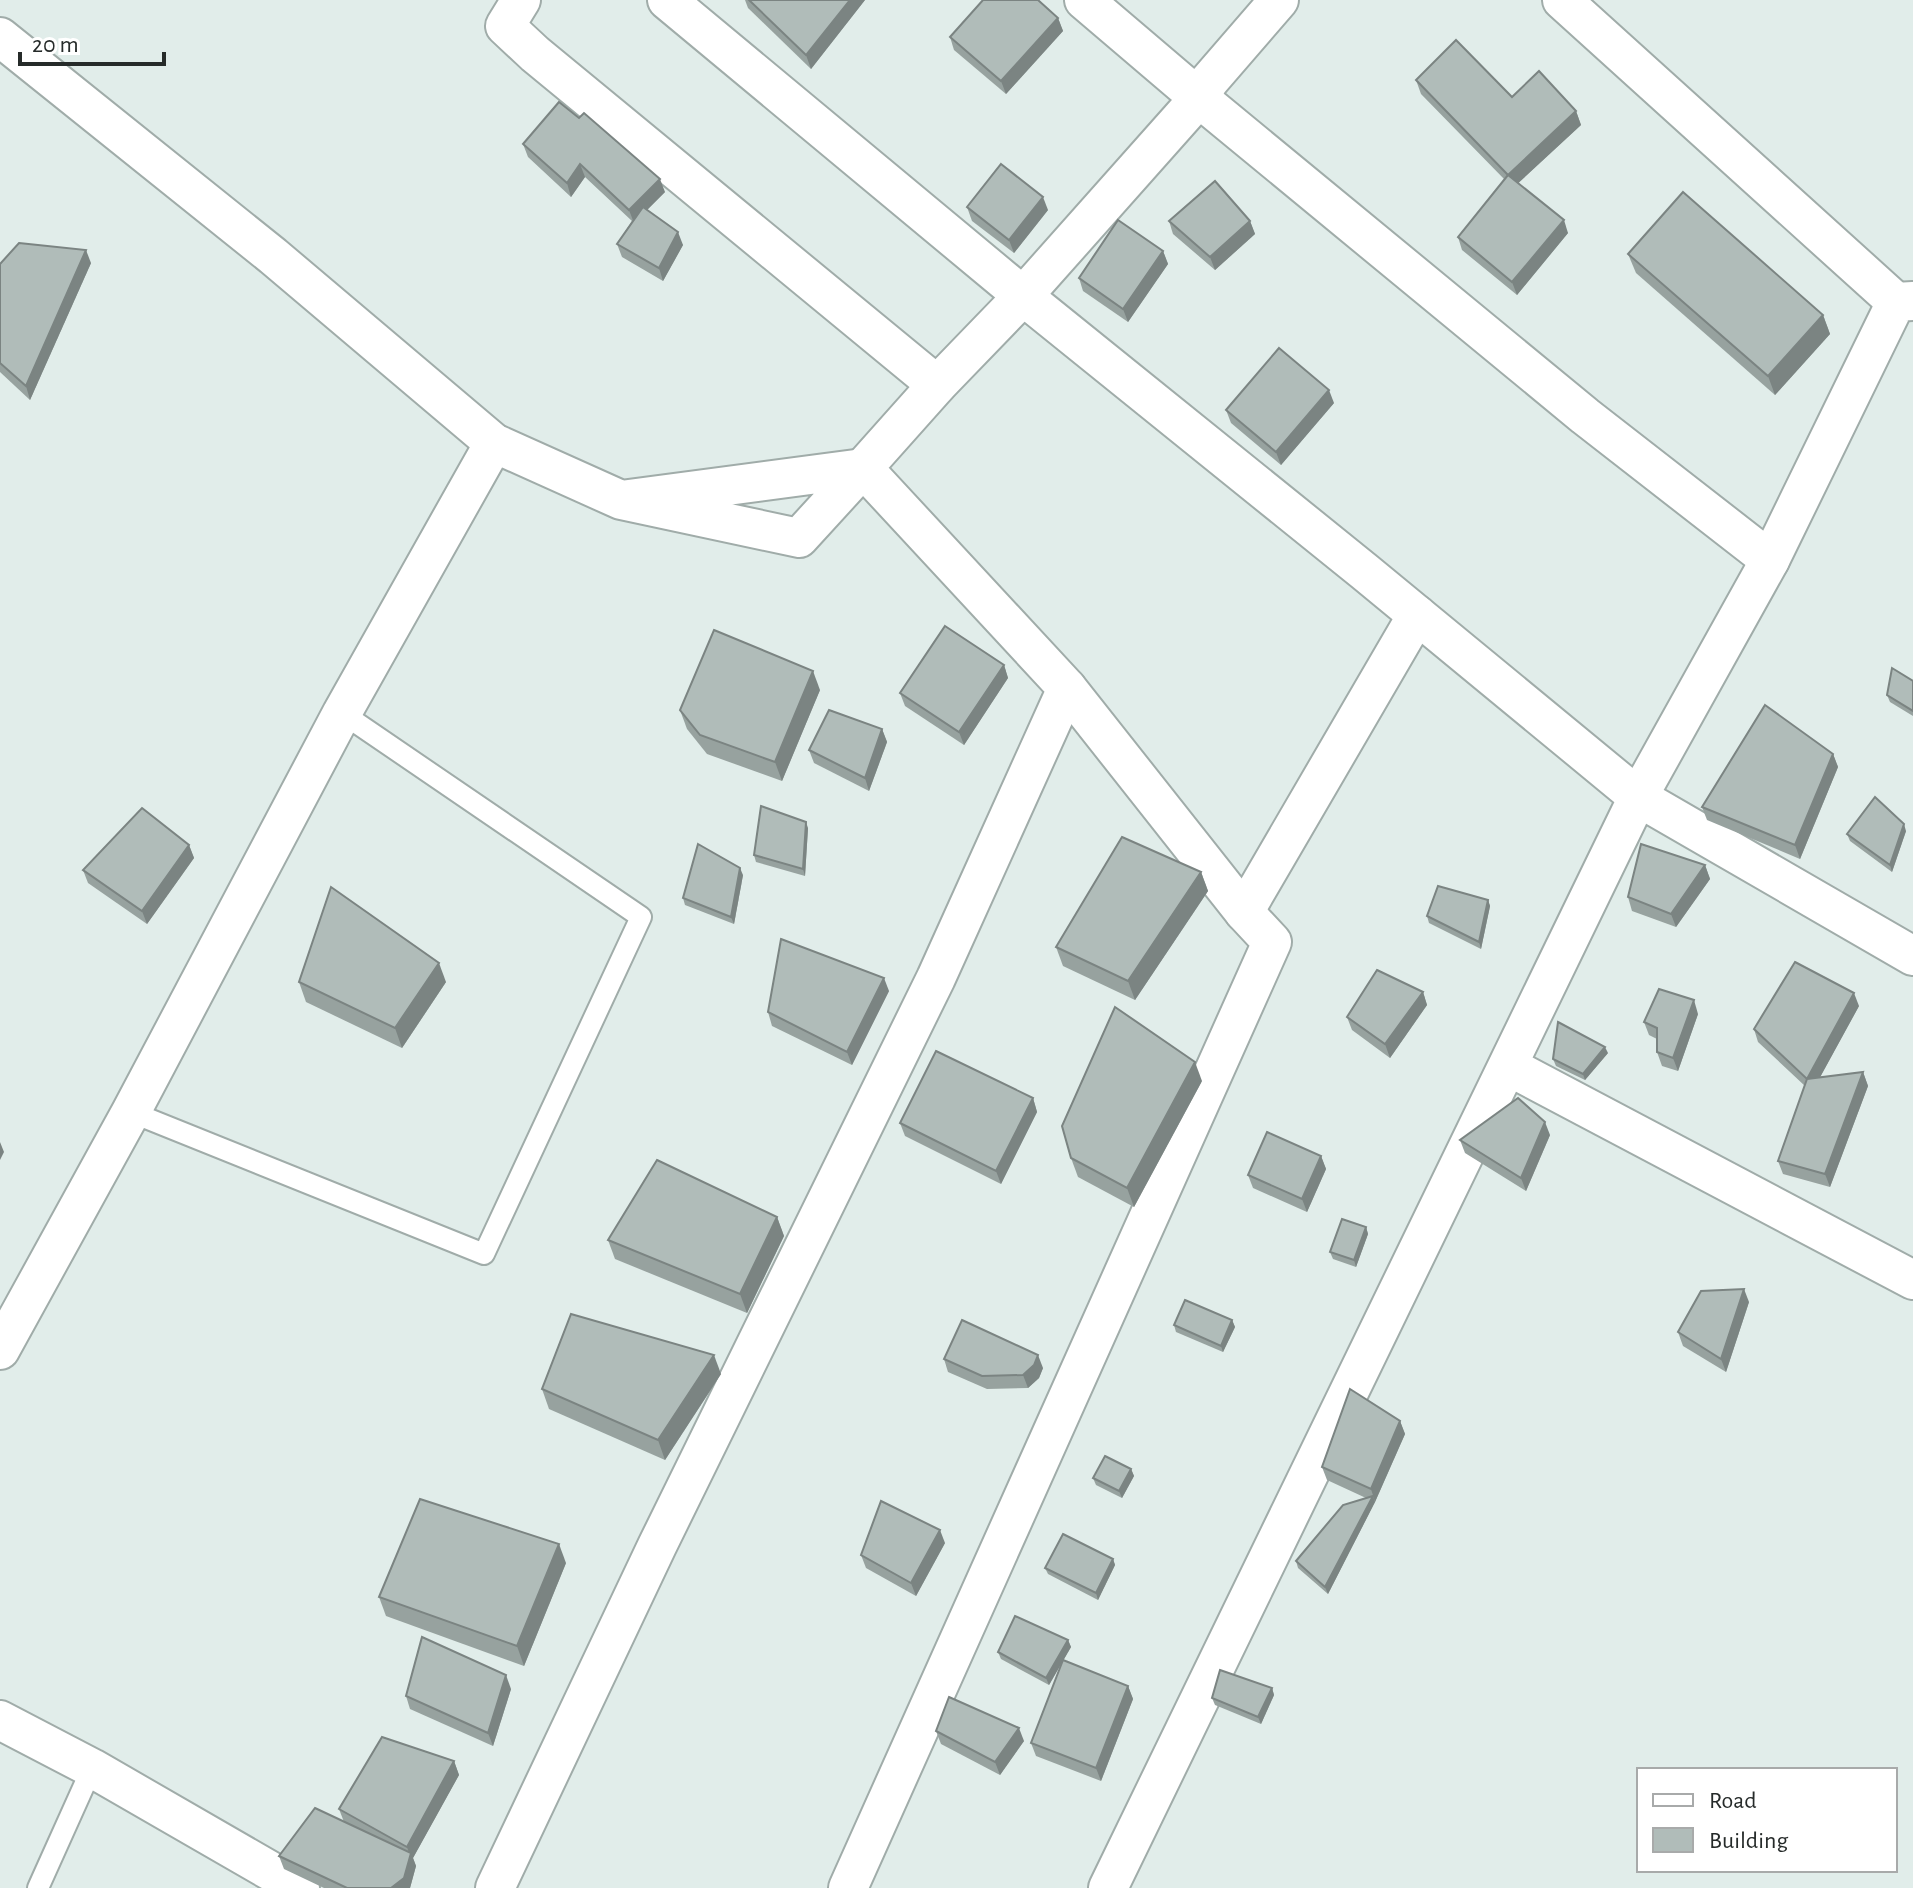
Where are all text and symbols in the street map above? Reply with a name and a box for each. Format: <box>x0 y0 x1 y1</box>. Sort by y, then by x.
scale bar <box>20 16 164 66</box>
text: 20 m <box>32 33 79 57</box>
legend <box>1637 1768 1897 1872</box>
text: Road <box>1709 1789 1757 1813</box>
text: Building <box>1709 1829 1788 1853</box>

